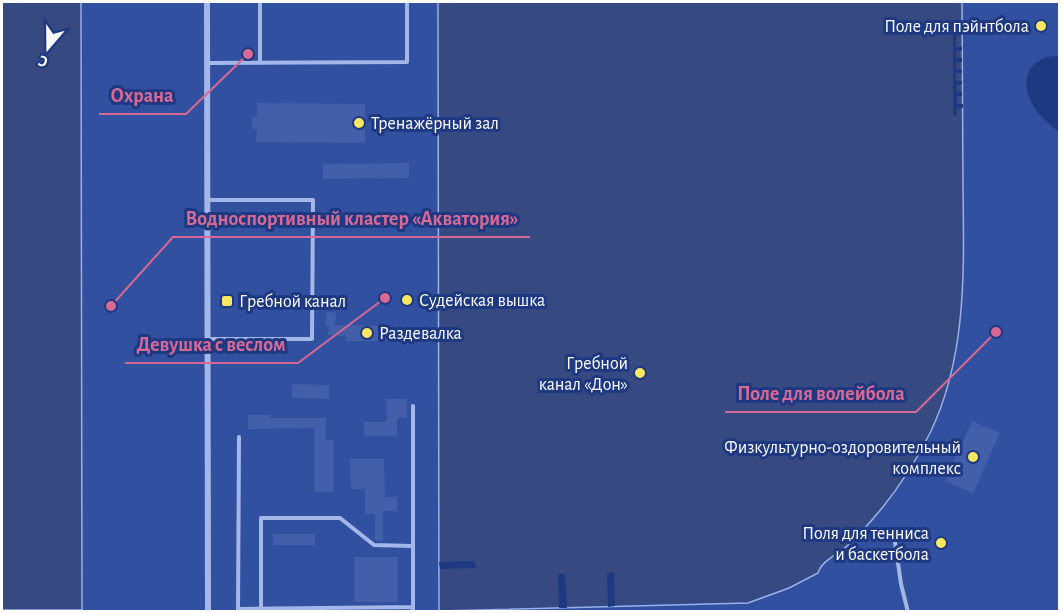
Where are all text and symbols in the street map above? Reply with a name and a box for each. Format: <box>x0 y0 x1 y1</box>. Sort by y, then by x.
place label: Поле для пэйнтбола <box>884 17 1029 36</box>
north arrow <box>18 18 78 78</box>
marker: Поле для пэйнтбола <box>1034 19 1048 33</box>
text: С <box>36 52 50 70</box>
callout: Охрана <box>99 76 186 114</box>
text: Охрана <box>110 86 174 106</box>
place label: Тренажёрный зал <box>371 115 499 133</box>
marker: Тренажёрный зал <box>352 116 366 130</box>
callout: Водноспортивный кластер «Акватория» <box>173 199 530 237</box>
text: Водноспортивный кластер «Акватория» <box>185 209 519 229</box>
place label: Гребной канал <box>239 292 346 311</box>
place label: Судейская вышка <box>419 292 545 310</box>
marker: Судейская вышка <box>400 293 414 307</box>
marker: Гребной канал <box>220 294 234 308</box>
callout: Девушка с веслом <box>125 325 298 363</box>
place label: Раздевалка <box>379 325 462 343</box>
marker: Раздевалка <box>360 326 374 340</box>
text: Девушка с веслом <box>136 335 286 355</box>
place label: Гребной канал «Дон» <box>539 354 628 394</box>
marker: Гребной канал «Дон» <box>633 366 647 380</box>
callout: Поле для волейбола <box>725 374 916 412</box>
text: Поле для волейбола <box>737 384 905 404</box>
place label: Физкультурно-оздоровительный комплекс <box>724 439 961 478</box>
marker: Физкультурно-оздоровительный комплекс <box>966 450 980 464</box>
place label: Поля для тенниса и баскетбола <box>802 525 929 564</box>
marker: Поля для тенниса и баскетбола <box>934 536 948 550</box>

